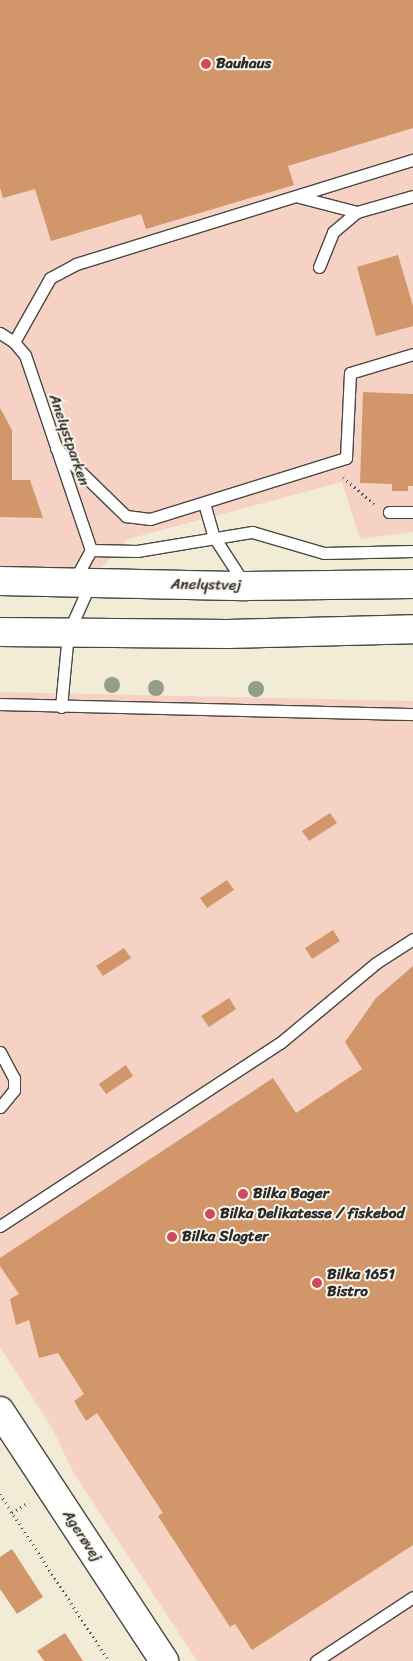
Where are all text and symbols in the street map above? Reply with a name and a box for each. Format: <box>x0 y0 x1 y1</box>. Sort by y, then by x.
place label: Bauhaus <box>216 55 271 73</box>
marker: Bauhaus <box>200 58 212 70</box>
street label: Anelystparken <box>45 392 93 488</box>
street label: Anelystvej <box>171 575 241 595</box>
place label: Bilka Bager <box>253 1185 329 1203</box>
marker: Bilka Bager <box>237 1188 249 1200</box>
place label: Bilka Delikatesse / fiskebod <box>220 1205 406 1223</box>
marker: Bilka Delikatesse / fiskebod <box>204 1208 216 1220</box>
place label: Bilka Slagter <box>182 1228 268 1246</box>
marker: Bilka Slagter <box>166 1231 178 1243</box>
place label: Bilka 1651 Bistro <box>327 1265 395 1300</box>
marker: Bilka 1651 Bistro <box>311 1277 323 1289</box>
street label: Agerøvej <box>59 1507 105 1565</box>

